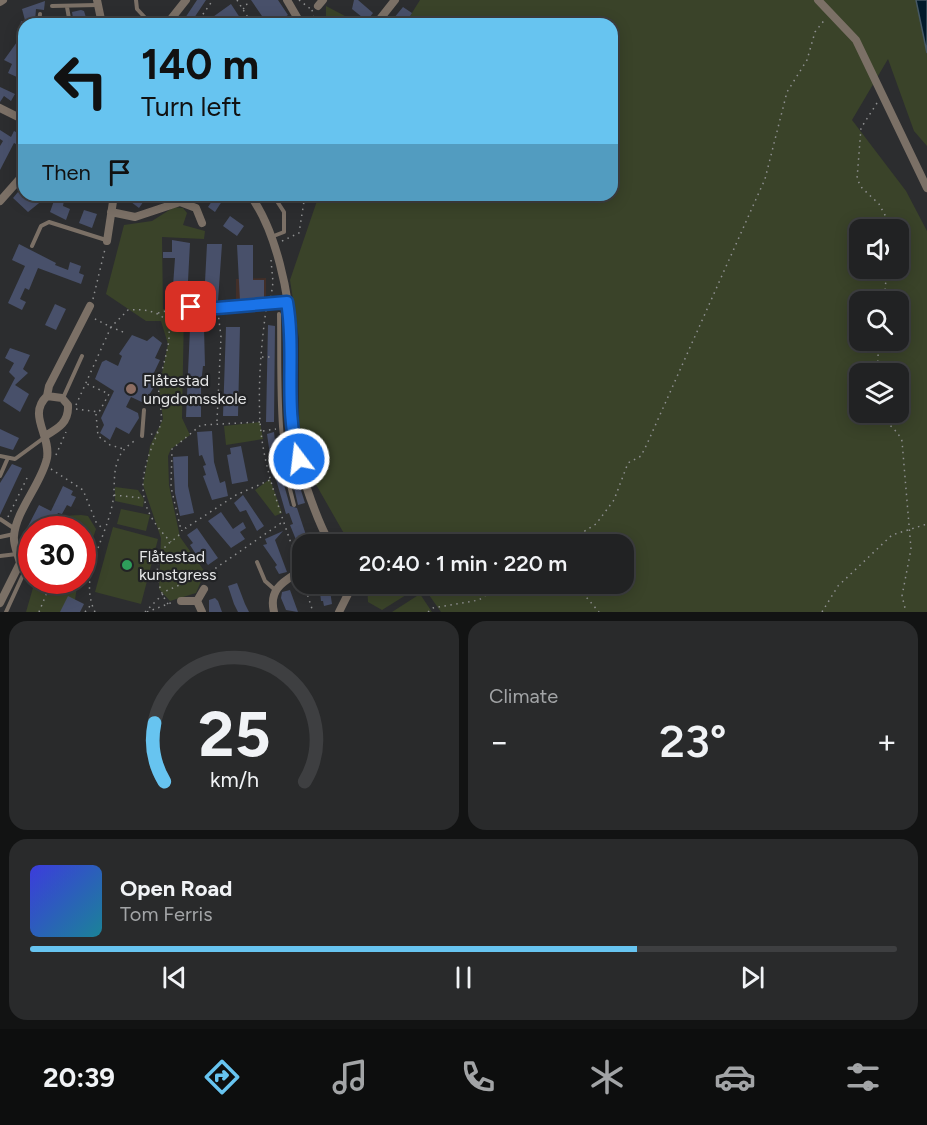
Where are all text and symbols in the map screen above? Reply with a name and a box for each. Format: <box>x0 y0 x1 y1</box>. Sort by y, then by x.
text: 140 m <box>141 39 259 90</box>
icon: left <box>42 42 120 120</box>
text: Turn left <box>141 90 241 123</box>
icon: arrive <box>103 156 136 189</box>
text: Then <box>42 159 91 186</box>
map controls <box>849 219 909 423</box>
button: sound <box>849 219 909 279</box>
pin <box>165 281 216 332</box>
icon: arrive <box>174 290 207 323</box>
button: search <box>849 291 909 351</box>
button: layers <box>849 363 909 423</box>
place label: Flåtestad ungdomsskole <box>143 371 247 408</box>
marker: Flåtestad ungdomsskole <box>124 382 138 396</box>
position arrow <box>267 427 331 491</box>
speed limit sign: 30 <box>18 516 96 594</box>
place label: Flåtestad kunstgress <box>139 547 217 584</box>
text: 20:40 · 1 min · 220 m <box>359 550 567 577</box>
marker: Flåtestad kunstgress <box>120 558 134 572</box>
text: Climate <box>489 684 558 708</box>
text: 25 <box>198 697 270 772</box>
text: 23° <box>659 714 727 768</box>
text: − <box>489 722 510 761</box>
text: + <box>876 722 897 761</box>
text: km/h <box>210 768 258 793</box>
text: Open Road <box>120 875 232 902</box>
text: Tom Ferris <box>120 902 213 926</box>
icon: previous <box>158 961 191 994</box>
icon: pause <box>447 961 480 994</box>
icon: next <box>736 961 769 994</box>
icon: directions <box>201 1056 243 1098</box>
icon: music <box>329 1056 371 1098</box>
icon: phone <box>457 1056 499 1098</box>
icon: climate <box>586 1056 628 1098</box>
icon: car <box>714 1056 756 1098</box>
icon: filters <box>842 1056 884 1098</box>
text: 20:39 <box>43 1061 115 1094</box>

